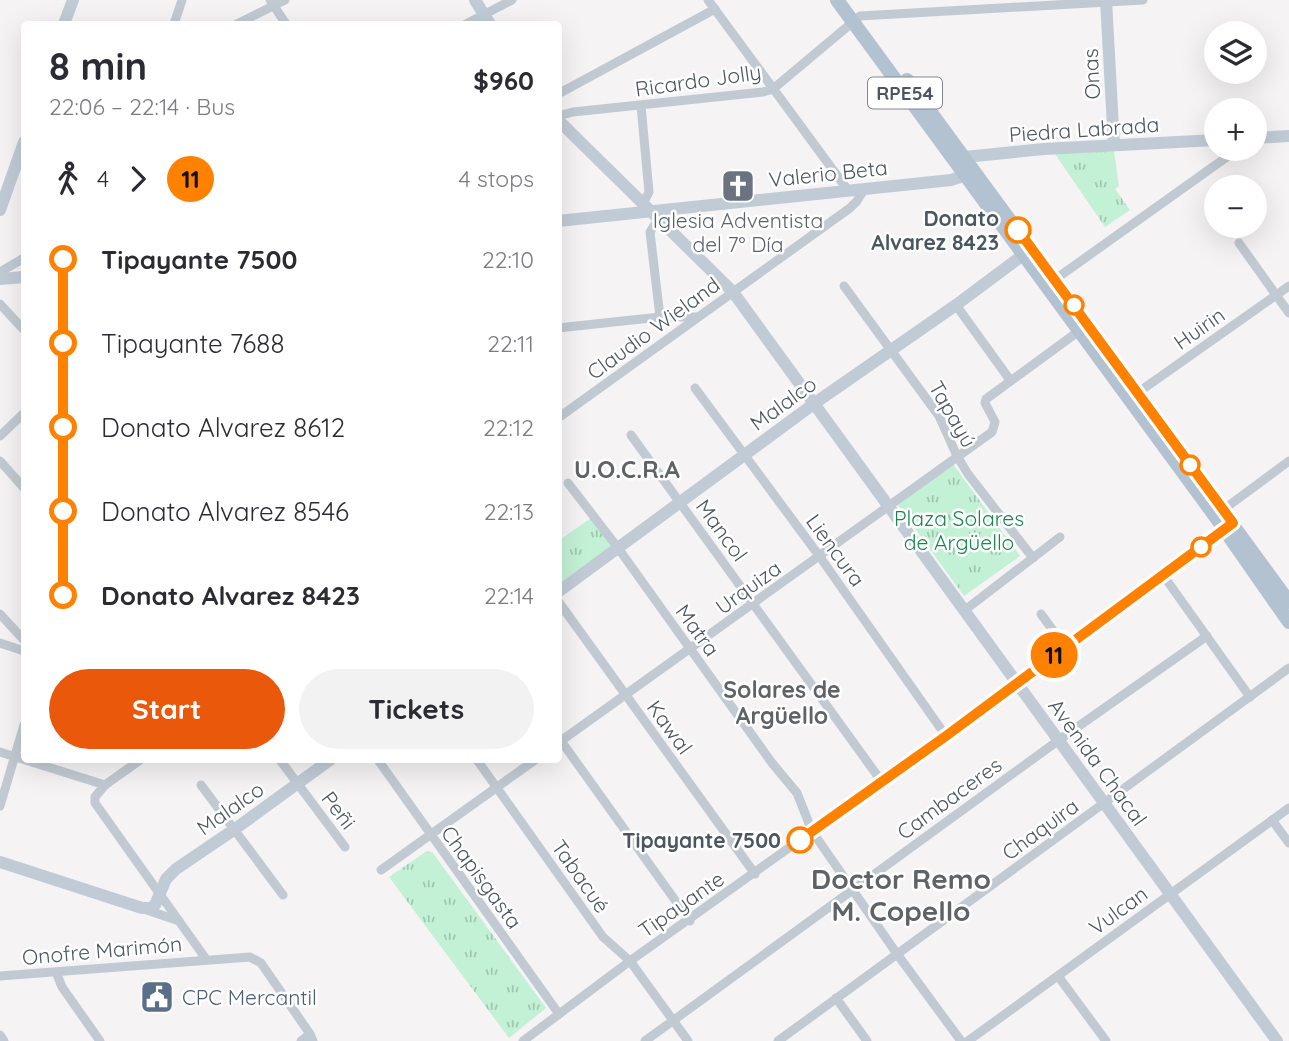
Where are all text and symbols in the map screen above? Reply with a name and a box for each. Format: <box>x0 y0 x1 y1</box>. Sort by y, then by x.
map controls <box>1204 21 1267 238</box>
button: layers <box>1204 21 1267 84</box>
text: 8 min <box>49 42 147 90</box>
street label: Onas <box>1077 48 1105 100</box>
street label: Ricardo Jolly <box>633 58 763 102</box>
text: $960 <box>473 64 534 97</box>
road number: RPE54 <box>868 78 942 108</box>
text: 22:06 – 22:14 · Bus <box>49 92 235 121</box>
button: + <box>1204 98 1267 161</box>
street label: Piedra Labrada <box>1008 111 1160 147</box>
street label: Valerio Beta <box>767 154 889 192</box>
icon: walk <box>49 160 87 198</box>
icon: forward <box>119 160 157 198</box>
text: 4 <box>97 164 109 193</box>
text: 11 <box>181 164 200 194</box>
text: 4 stops <box>459 164 534 193</box>
church icon: Iglesia Adventista del 7° Día <box>719 167 757 205</box>
button: − <box>1204 175 1267 238</box>
place label: Donato Alvarez 8423 <box>871 205 999 255</box>
place label: Iglesia Adventista del 7° Día <box>653 207 823 257</box>
marker: Donato Alvarez 8423 <box>1005 217 1031 243</box>
text: Tipayante 7500 <box>101 243 297 276</box>
text: 22:10 <box>482 245 534 274</box>
street label: Claudio Wieland <box>582 271 724 385</box>
unlabelled marker <box>1064 295 1084 315</box>
street label: Huirin <box>1168 301 1230 355</box>
text: Tipayante 7688 <box>101 327 284 360</box>
text: 22:11 <box>487 329 534 358</box>
street label: Malalco <box>745 370 821 436</box>
street label: Tapayú <box>924 376 982 452</box>
text: Donato Alvarez 8612 <box>101 411 345 444</box>
text: 22:12 <box>483 413 534 442</box>
district label: U.O.C.R.A <box>574 454 681 484</box>
unlabelled marker <box>1180 455 1200 475</box>
street label: Mancol <box>691 494 753 566</box>
text: Donato Alvarez 8546 <box>101 495 349 528</box>
text: 22:13 <box>484 497 534 526</box>
park label: Plaza Solares de Argüello <box>894 505 1024 555</box>
street label: Liencura <box>801 509 871 591</box>
unlabelled marker <box>1191 537 1211 557</box>
street label: Urquiza <box>710 555 786 619</box>
text: Donato Alvarez 8423 <box>101 579 360 612</box>
text: 22:14 <box>484 581 534 610</box>
street label: Matra <box>671 599 725 661</box>
line badge: 11 <box>1023 632 1086 678</box>
text: 11 <box>1045 640 1063 670</box>
button: Start <box>49 669 285 749</box>
button: Tickets <box>299 669 534 749</box>
district label: Solares de Argüello <box>723 675 841 730</box>
street label: Avenida Chacal <box>1043 693 1153 831</box>
street label: Kawal <box>642 695 698 759</box>
street label: Cambaceres <box>892 751 1006 845</box>
street label: Malalco <box>191 776 269 840</box>
street label: Peñi <box>316 786 362 834</box>
street label: Chaquira <box>997 793 1083 865</box>
street label: Chapisgasta <box>436 820 528 934</box>
place label: Tipayante 7500 <box>622 827 781 853</box>
marker: Tipayante 7500 <box>787 827 813 853</box>
street label: Tabacué <box>546 834 616 918</box>
district label: Doctor Remo M. Copello <box>811 861 991 928</box>
street label: Tipayante <box>633 865 729 943</box>
street label: Vulcan <box>1084 880 1152 940</box>
street label: Onofre Marimón <box>21 930 183 970</box>
public building icon: CPC Mercantil <box>138 978 176 1016</box>
place label: CPC Mercantil <box>182 984 317 1010</box>

